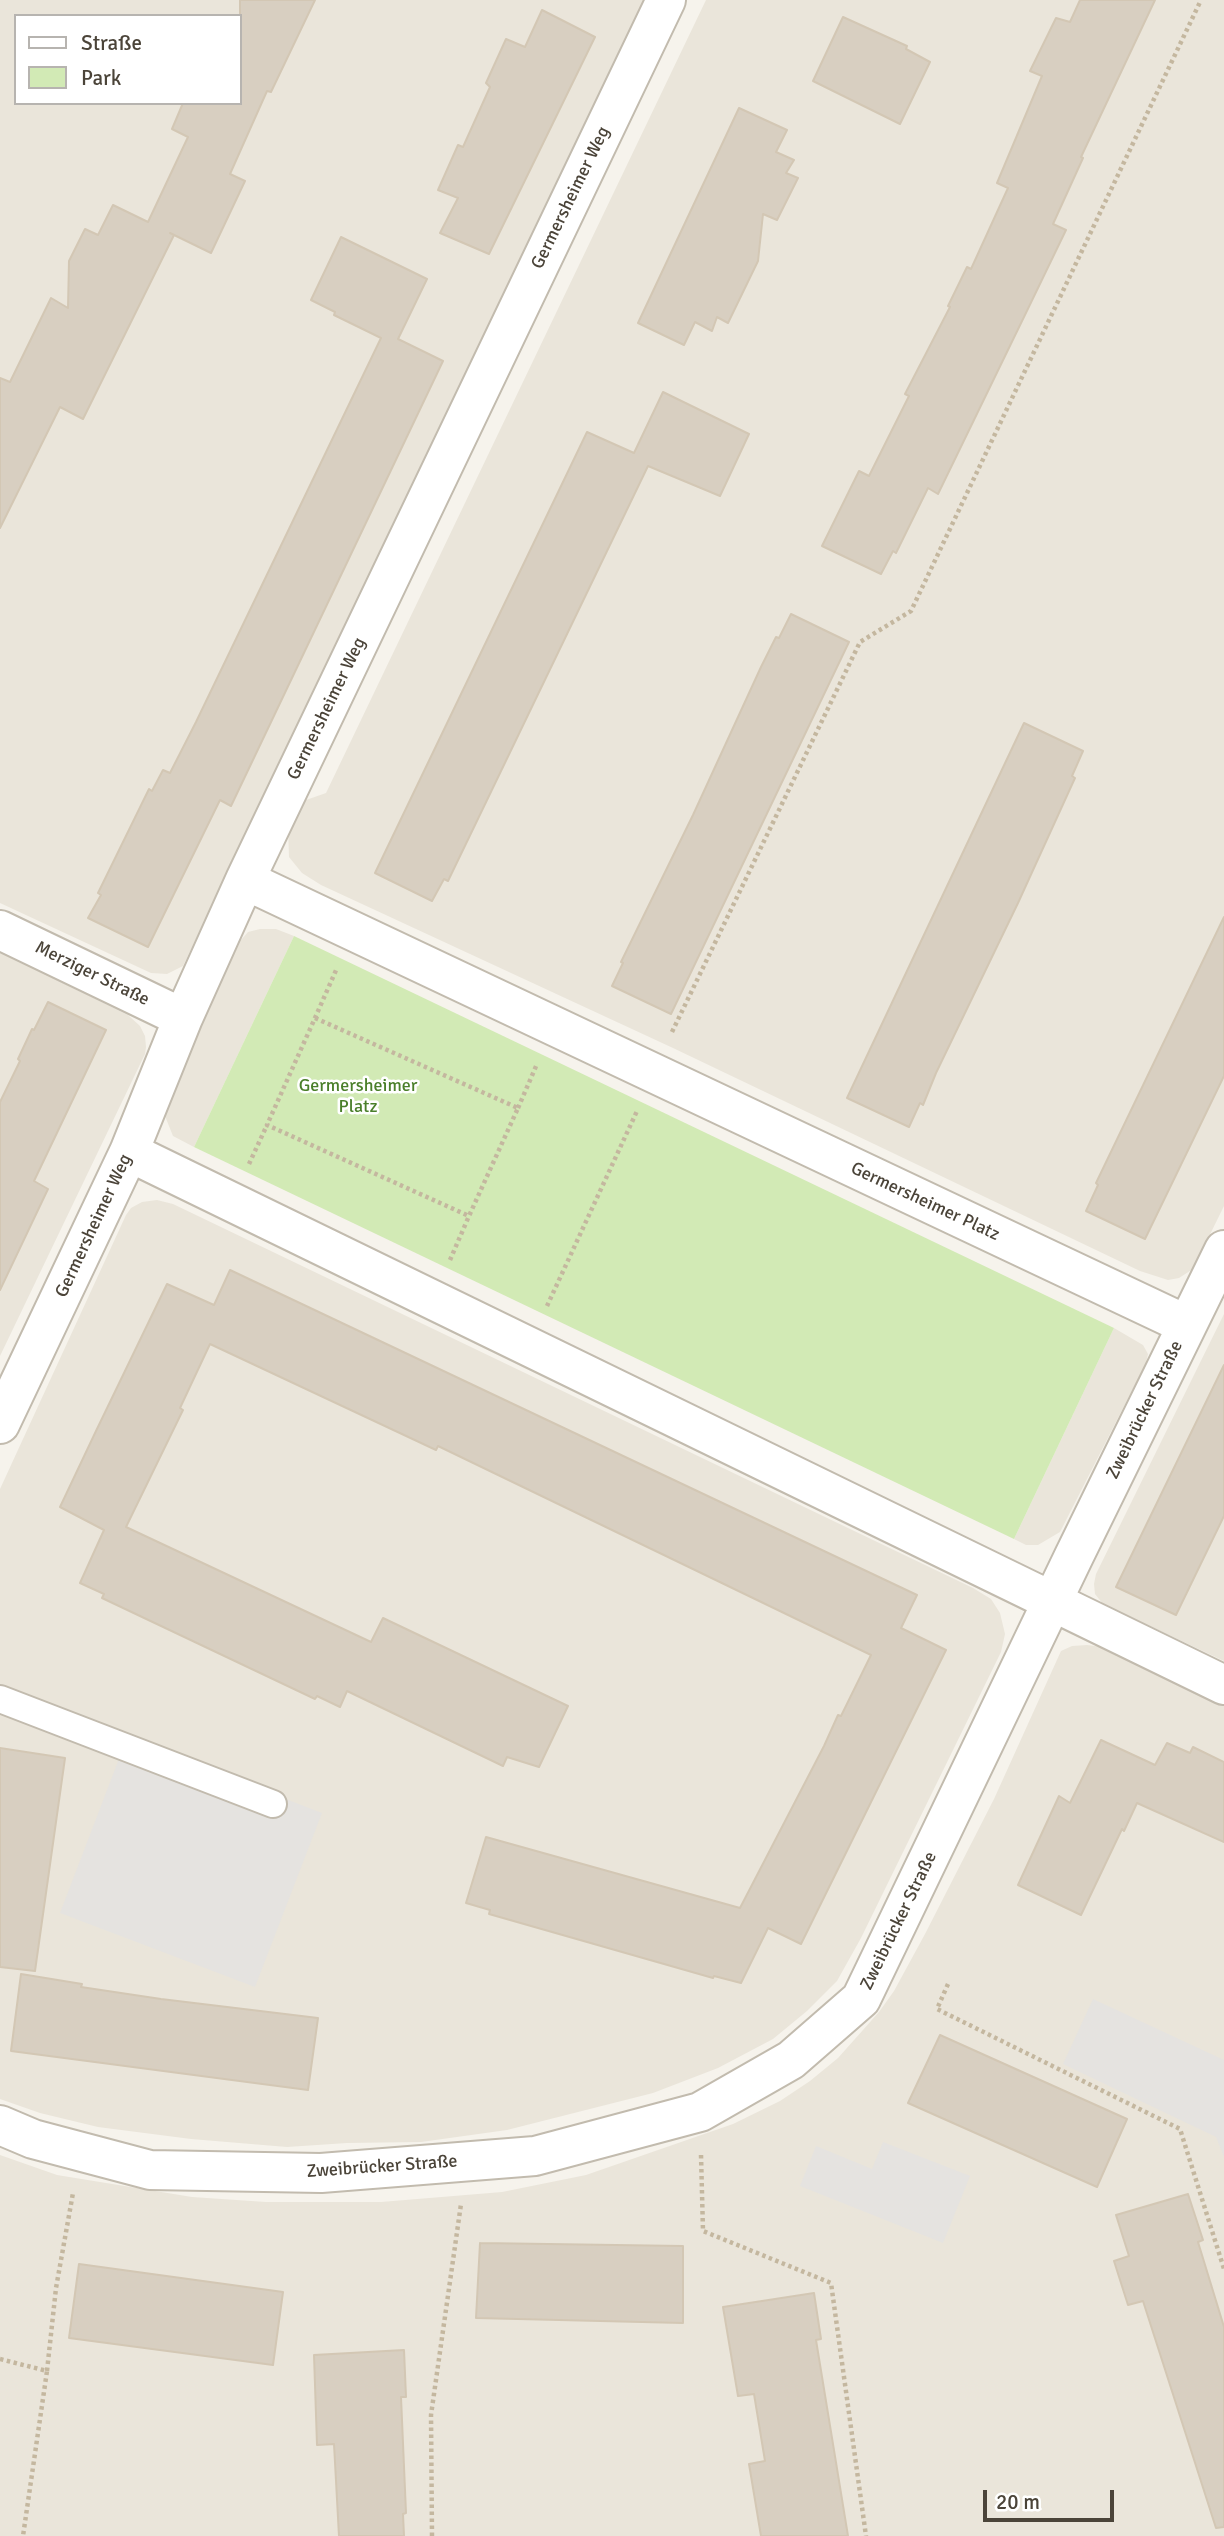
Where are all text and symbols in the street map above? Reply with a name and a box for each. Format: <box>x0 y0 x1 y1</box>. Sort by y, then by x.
legend <box>14 14 242 105</box>
text: Straße <box>81 30 142 56</box>
text: Park <box>81 65 121 91</box>
street label: Germersheimer Weg <box>527 123 615 273</box>
street label: Germersheimer Weg <box>283 634 371 784</box>
street label: Merziger Straße <box>31 937 153 1011</box>
park label: Germersheimer Platz <box>299 1075 417 1118</box>
street label: Germersheimer Weg <box>51 1151 137 1301</box>
street label: Germersheimer Platz <box>847 1158 1003 1246</box>
street label: Zweibrücker Straße <box>1102 1337 1188 1483</box>
street label: Zweibrücker Straße <box>856 1848 942 1994</box>
street label: Zweibrücker Straße <box>306 2151 458 2183</box>
scale bar <box>986 2476 1117 2520</box>
text: 20 m <box>996 2489 1040 2515</box>

